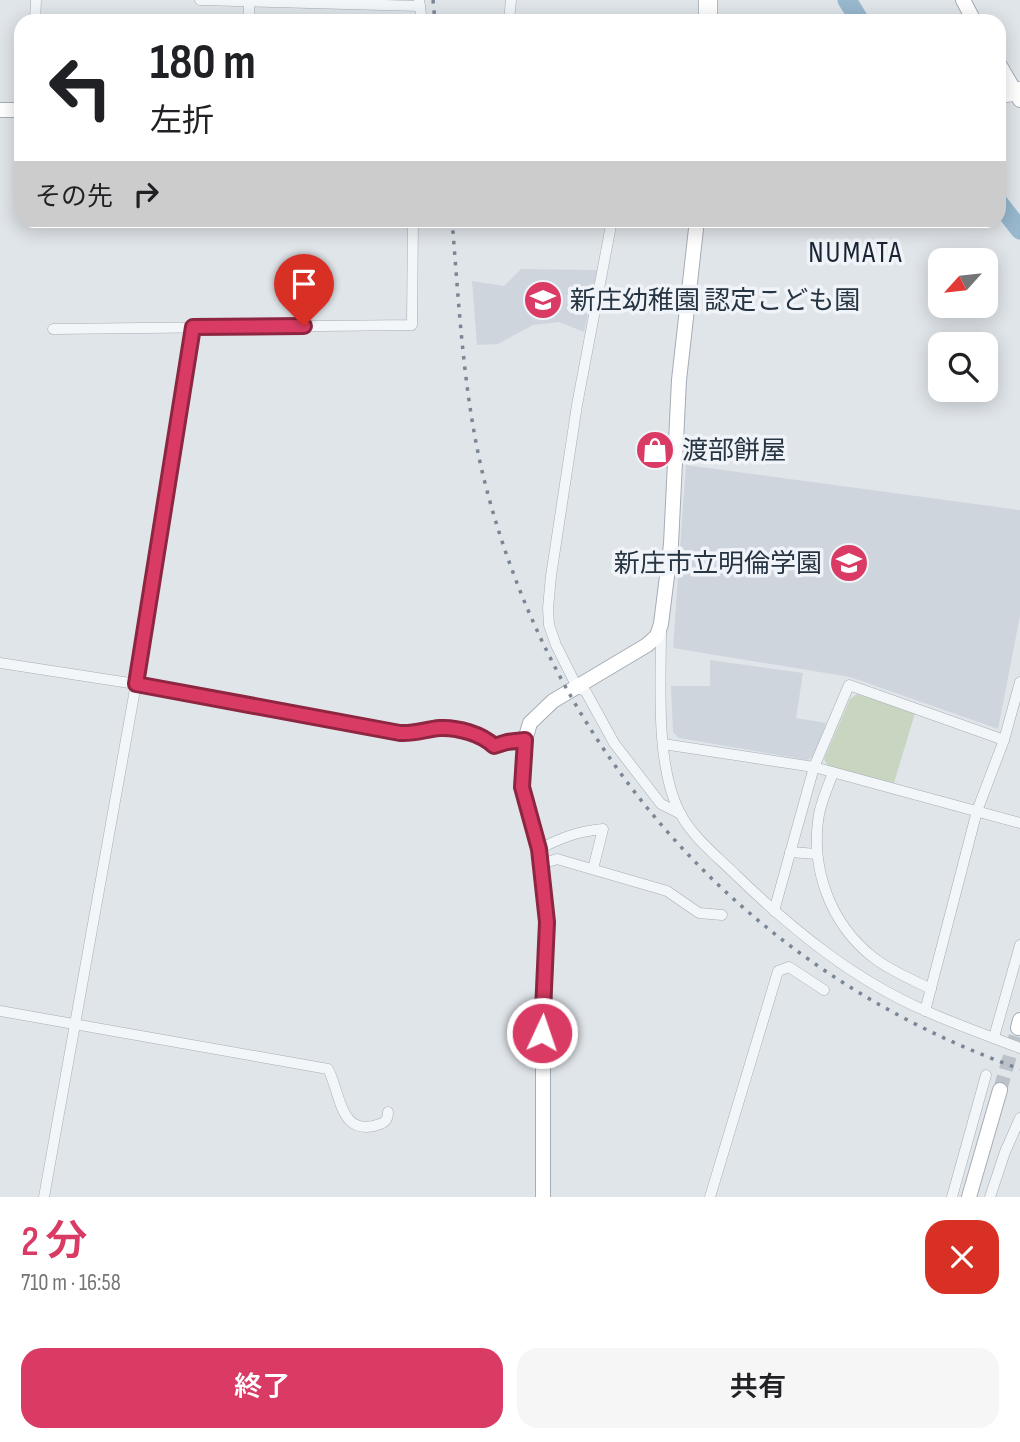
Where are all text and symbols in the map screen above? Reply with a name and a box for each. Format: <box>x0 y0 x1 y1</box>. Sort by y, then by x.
text: 180 m <box>150 34 256 93</box>
icon: left <box>35 42 126 133</box>
text: 左折 <box>150 102 214 141</box>
icon: right <box>127 175 165 213</box>
text: その先 <box>35 182 113 213</box>
district label: NUMATA <box>808 235 904 271</box>
north arrow <box>928 248 998 318</box>
map controls <box>928 248 998 402</box>
pin <box>274 254 334 326</box>
icon: arrive <box>285 265 323 303</box>
school or university icon: 新庄幼稚園 認定こども園 <box>522 279 564 321</box>
place label: 新庄幼稚園 認定こども園 <box>570 286 860 317</box>
button: search <box>928 332 998 402</box>
shop icon: 渡部餅屋 <box>634 429 676 471</box>
place label: 渡部餅屋 <box>682 436 786 467</box>
school or university icon: 新庄市立明倫学園 <box>828 542 870 584</box>
place label: 新庄市立明倫学園 <box>614 549 822 580</box>
position arrow <box>505 996 579 1070</box>
text: 2 分 <box>21 1217 88 1268</box>
button: close <box>925 1220 999 1294</box>
text: 710 m · 16:58 <box>21 1269 121 1297</box>
button: 終了 <box>21 1348 503 1428</box>
button: 共有 <box>517 1348 999 1428</box>

